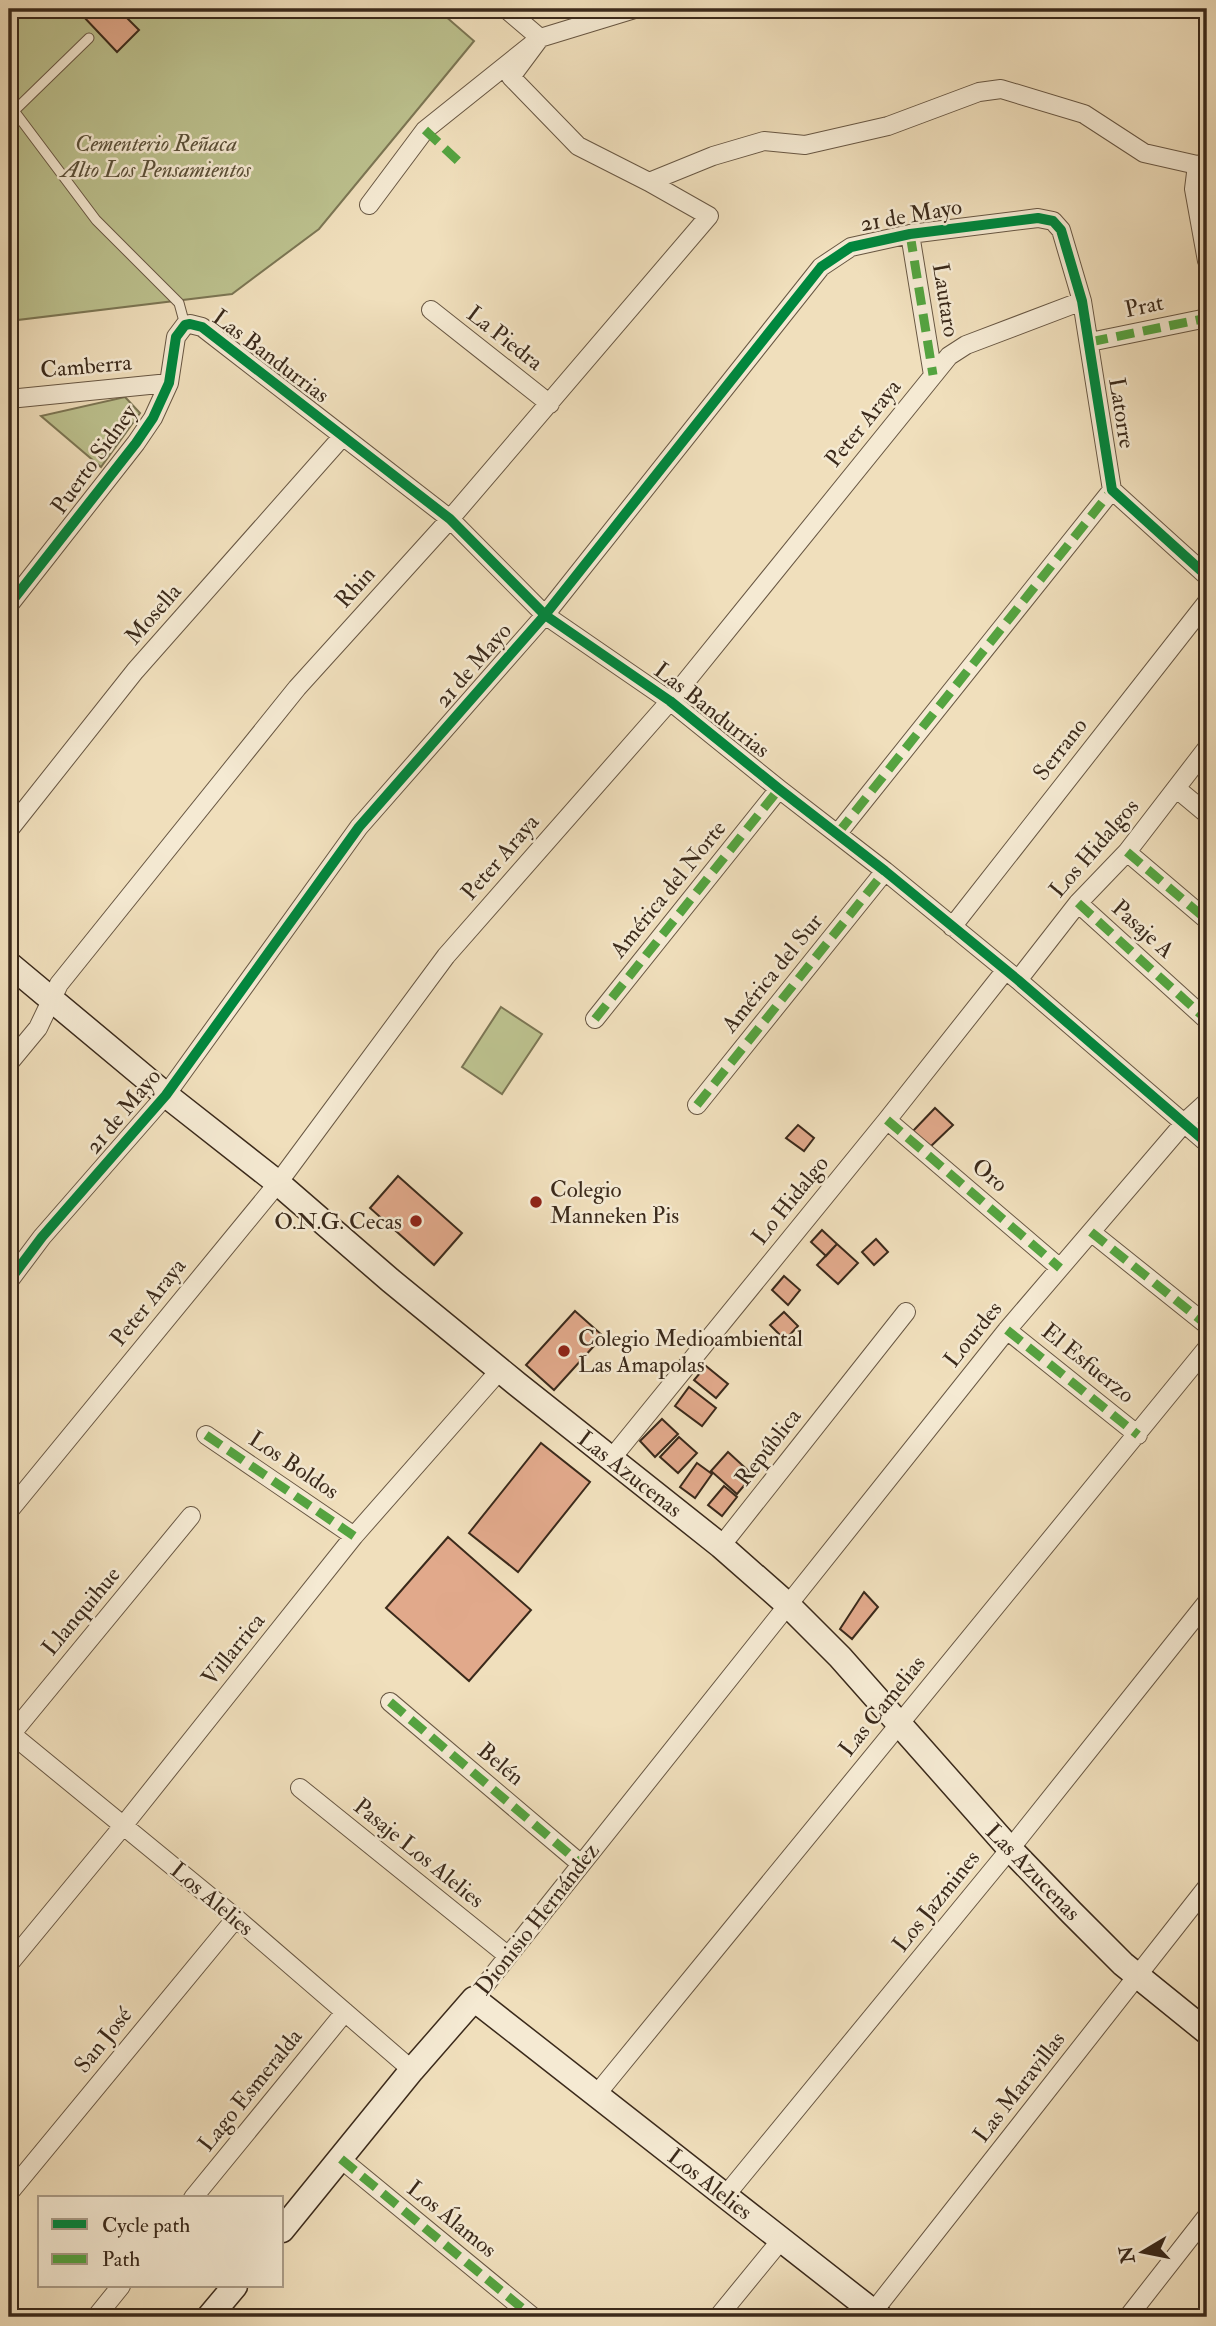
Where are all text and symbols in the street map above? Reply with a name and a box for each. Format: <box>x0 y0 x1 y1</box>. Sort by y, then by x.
park label: Cementerio Reñaca Alto Los Pensamientos <box>58 129 252 184</box>
street label: 21 de Mayo <box>858 192 964 238</box>
street label: Lautaro <box>926 261 966 339</box>
street label: Prat <box>1122 288 1166 324</box>
street label: La Piedra <box>461 299 550 377</box>
street label: Las Bandurrias <box>207 303 335 409</box>
street label: Camberra <box>39 348 133 384</box>
street label: Peter Araya <box>819 373 908 473</box>
street label: Latorre <box>1102 376 1142 451</box>
street label: Puerto Sidney <box>45 398 144 519</box>
street label: Rhin <box>329 560 381 614</box>
street label: Mosella <box>119 577 188 651</box>
street label: 21 de Mayo <box>428 617 518 713</box>
street label: Las Bandurrias <box>648 656 776 764</box>
street label: Serrano <box>1026 712 1094 786</box>
street label: Los Hidalgos <box>1043 792 1145 904</box>
street label: Peter Araya <box>455 808 546 906</box>
street label: América del Norte <box>603 814 733 964</box>
street label: Pasaje A <box>1106 893 1181 965</box>
street label: América del Sur <box>714 907 829 1039</box>
street label: 21 de Mayo <box>79 1062 167 1160</box>
street label: Lo Hidalgo <box>745 1149 835 1251</box>
street label: Oro <box>966 1152 1014 1198</box>
place label: Colegio Manneken Pis <box>550 1175 679 1230</box>
marker: Colegio Manneken Pis <box>528 1194 544 1210</box>
place label: O.N.G. Cecas <box>274 1207 402 1236</box>
marker: O.N.G. Cecas <box>408 1213 424 1229</box>
street label: Peter Araya <box>104 1252 193 1352</box>
street label: Lourdes <box>938 1295 1009 1373</box>
street label: El Esfuerzo <box>1036 1317 1140 1409</box>
place label: Colegio Medioambiental Las Amapolas <box>578 1324 803 1380</box>
marker: Colegio Medioambiental Las Amapolas <box>556 1343 572 1359</box>
street label: República <box>729 1402 809 1492</box>
street label: Los Boldos <box>243 1424 345 1506</box>
street label: Las Azucenas <box>572 1424 688 1524</box>
street label: Llanquihue <box>35 1560 127 1661</box>
street label: Villarrica <box>195 1606 271 1691</box>
street label: Las Camelias <box>832 1649 932 1762</box>
street label: Belén <box>472 1736 530 1792</box>
street label: Pasaje Los Alelies <box>348 1792 490 1915</box>
street label: Las Azucenas <box>979 1817 1087 1927</box>
street label: Dionisio Hernández <box>468 1837 606 2001</box>
street label: Los Jazmines <box>886 1844 986 1958</box>
street label: Los Alelies <box>164 1856 260 1942</box>
street label: San José <box>68 2001 139 2079</box>
street label: Lago Esmeralda <box>192 2022 309 2157</box>
street label: Las Maravillas <box>967 2025 1072 2148</box>
street label: Los Alelies <box>662 2142 758 2226</box>
street label: Los Álamos <box>401 2174 503 2264</box>
legend <box>38 2196 284 2288</box>
text: Cycle path <box>102 2212 190 2239</box>
north arrow <box>1108 2218 1178 2288</box>
text: N <box>1114 2243 1141 2266</box>
text: Path <box>102 2246 140 2273</box>

